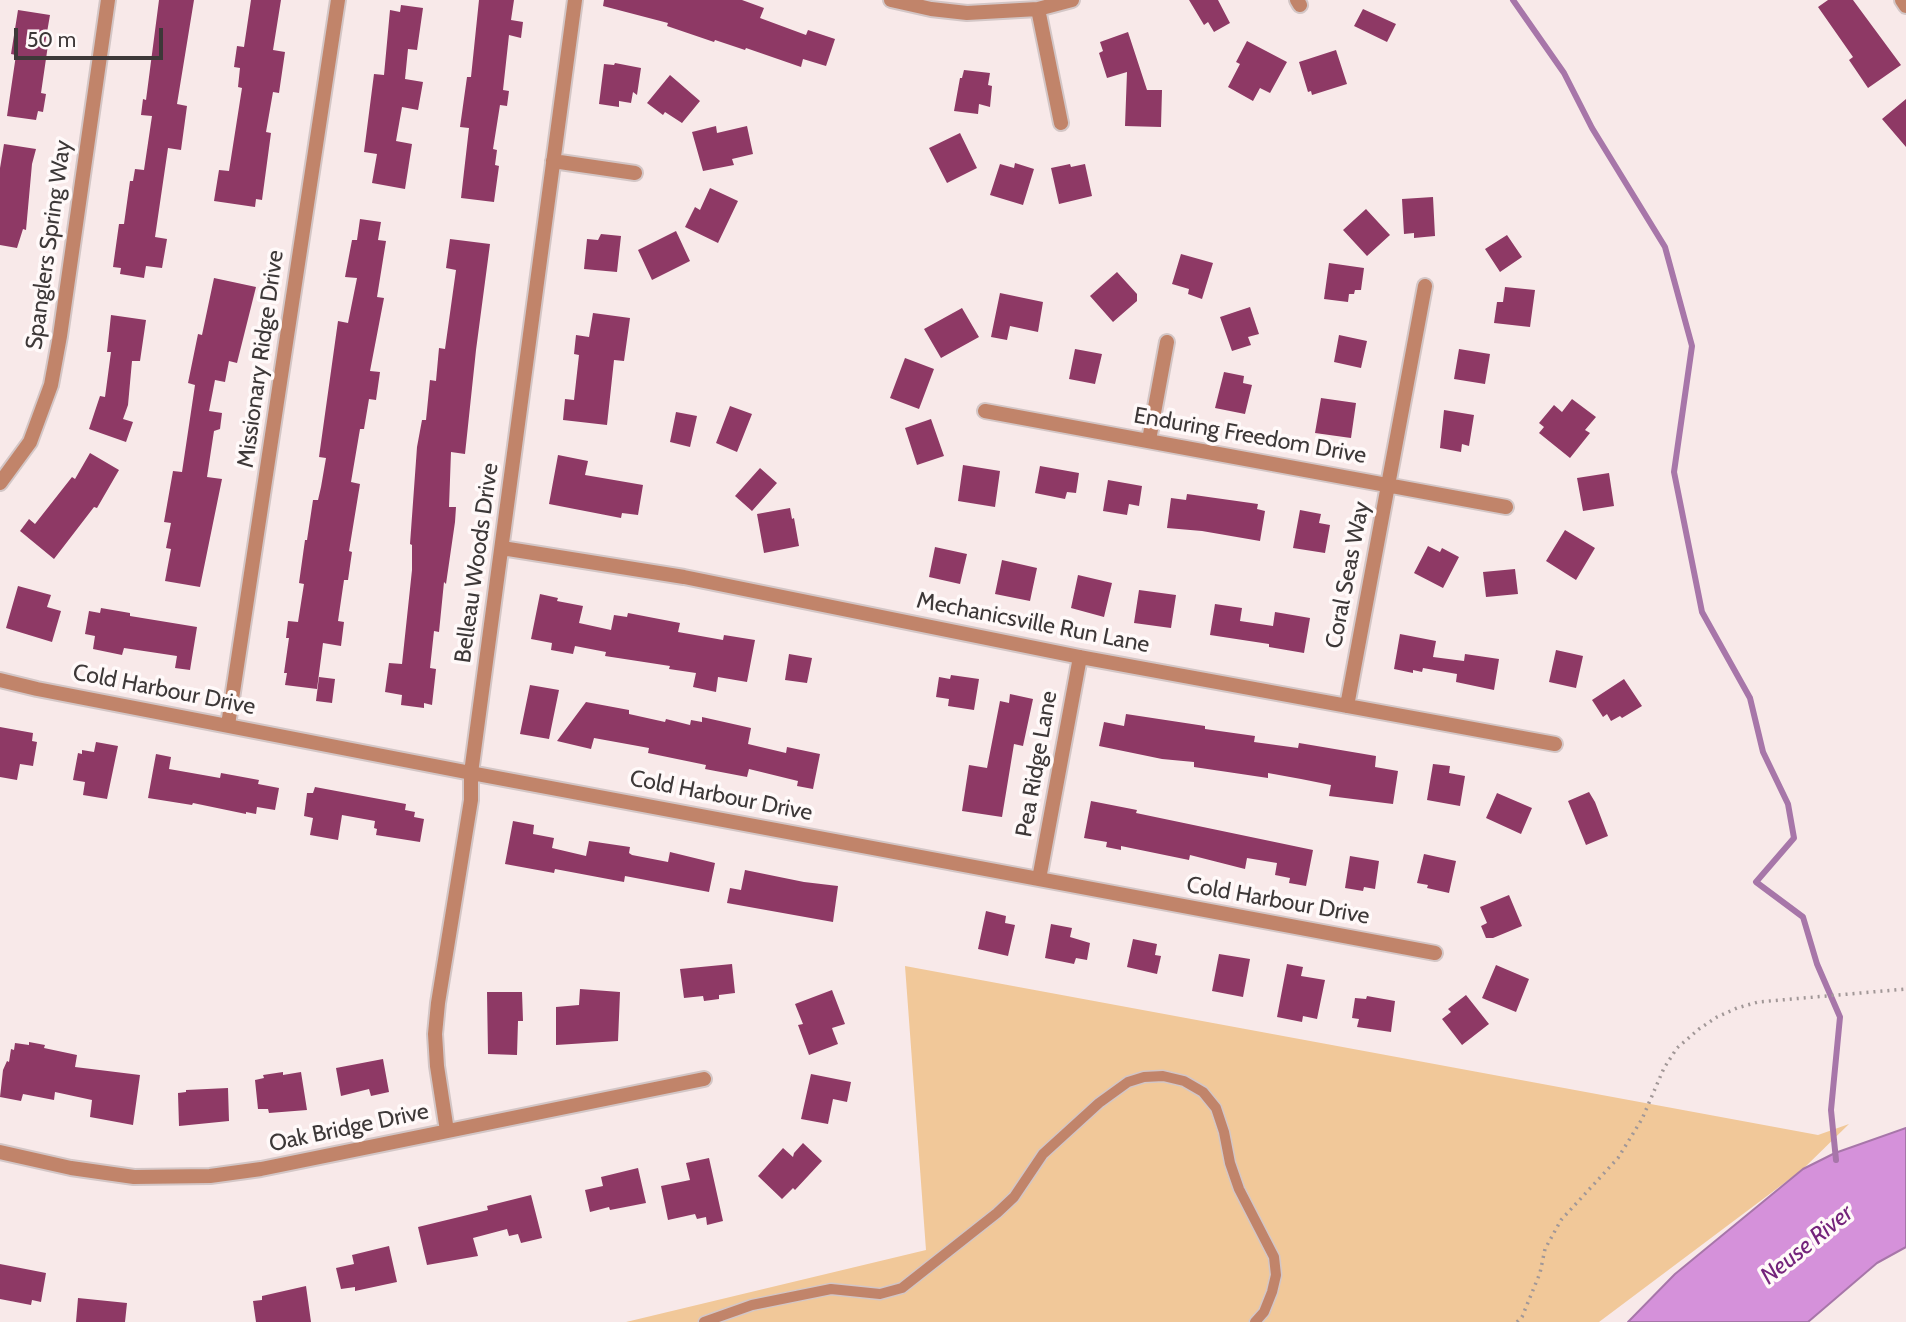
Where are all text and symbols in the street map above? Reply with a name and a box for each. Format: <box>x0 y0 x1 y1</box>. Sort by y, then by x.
scale bar <box>18 14 166 58</box>
text: 50 m <box>27 27 76 52</box>
street label: Spanglers Spring Way <box>21 138 77 352</box>
street label: Missionary Ridge Drive <box>232 249 290 469</box>
street label: Enduring Freedom Drive <box>1132 402 1368 470</box>
street label: Belleau Woods Drive <box>449 461 505 665</box>
street label: Coral Seas Way <box>1320 499 1376 651</box>
street label: Mechanicsville Run Lane <box>914 587 1152 659</box>
street label: Cold Harbour Drive <box>70 659 258 721</box>
street label: Pea Ridge Lane <box>1011 689 1063 839</box>
street label: Cold Harbour Drive <box>627 765 815 827</box>
street label: Cold Harbour Drive <box>1184 871 1372 931</box>
street label: Oak Bridge Drive <box>267 1098 431 1158</box>
water label: Neuse River <box>1755 1199 1859 1291</box>

